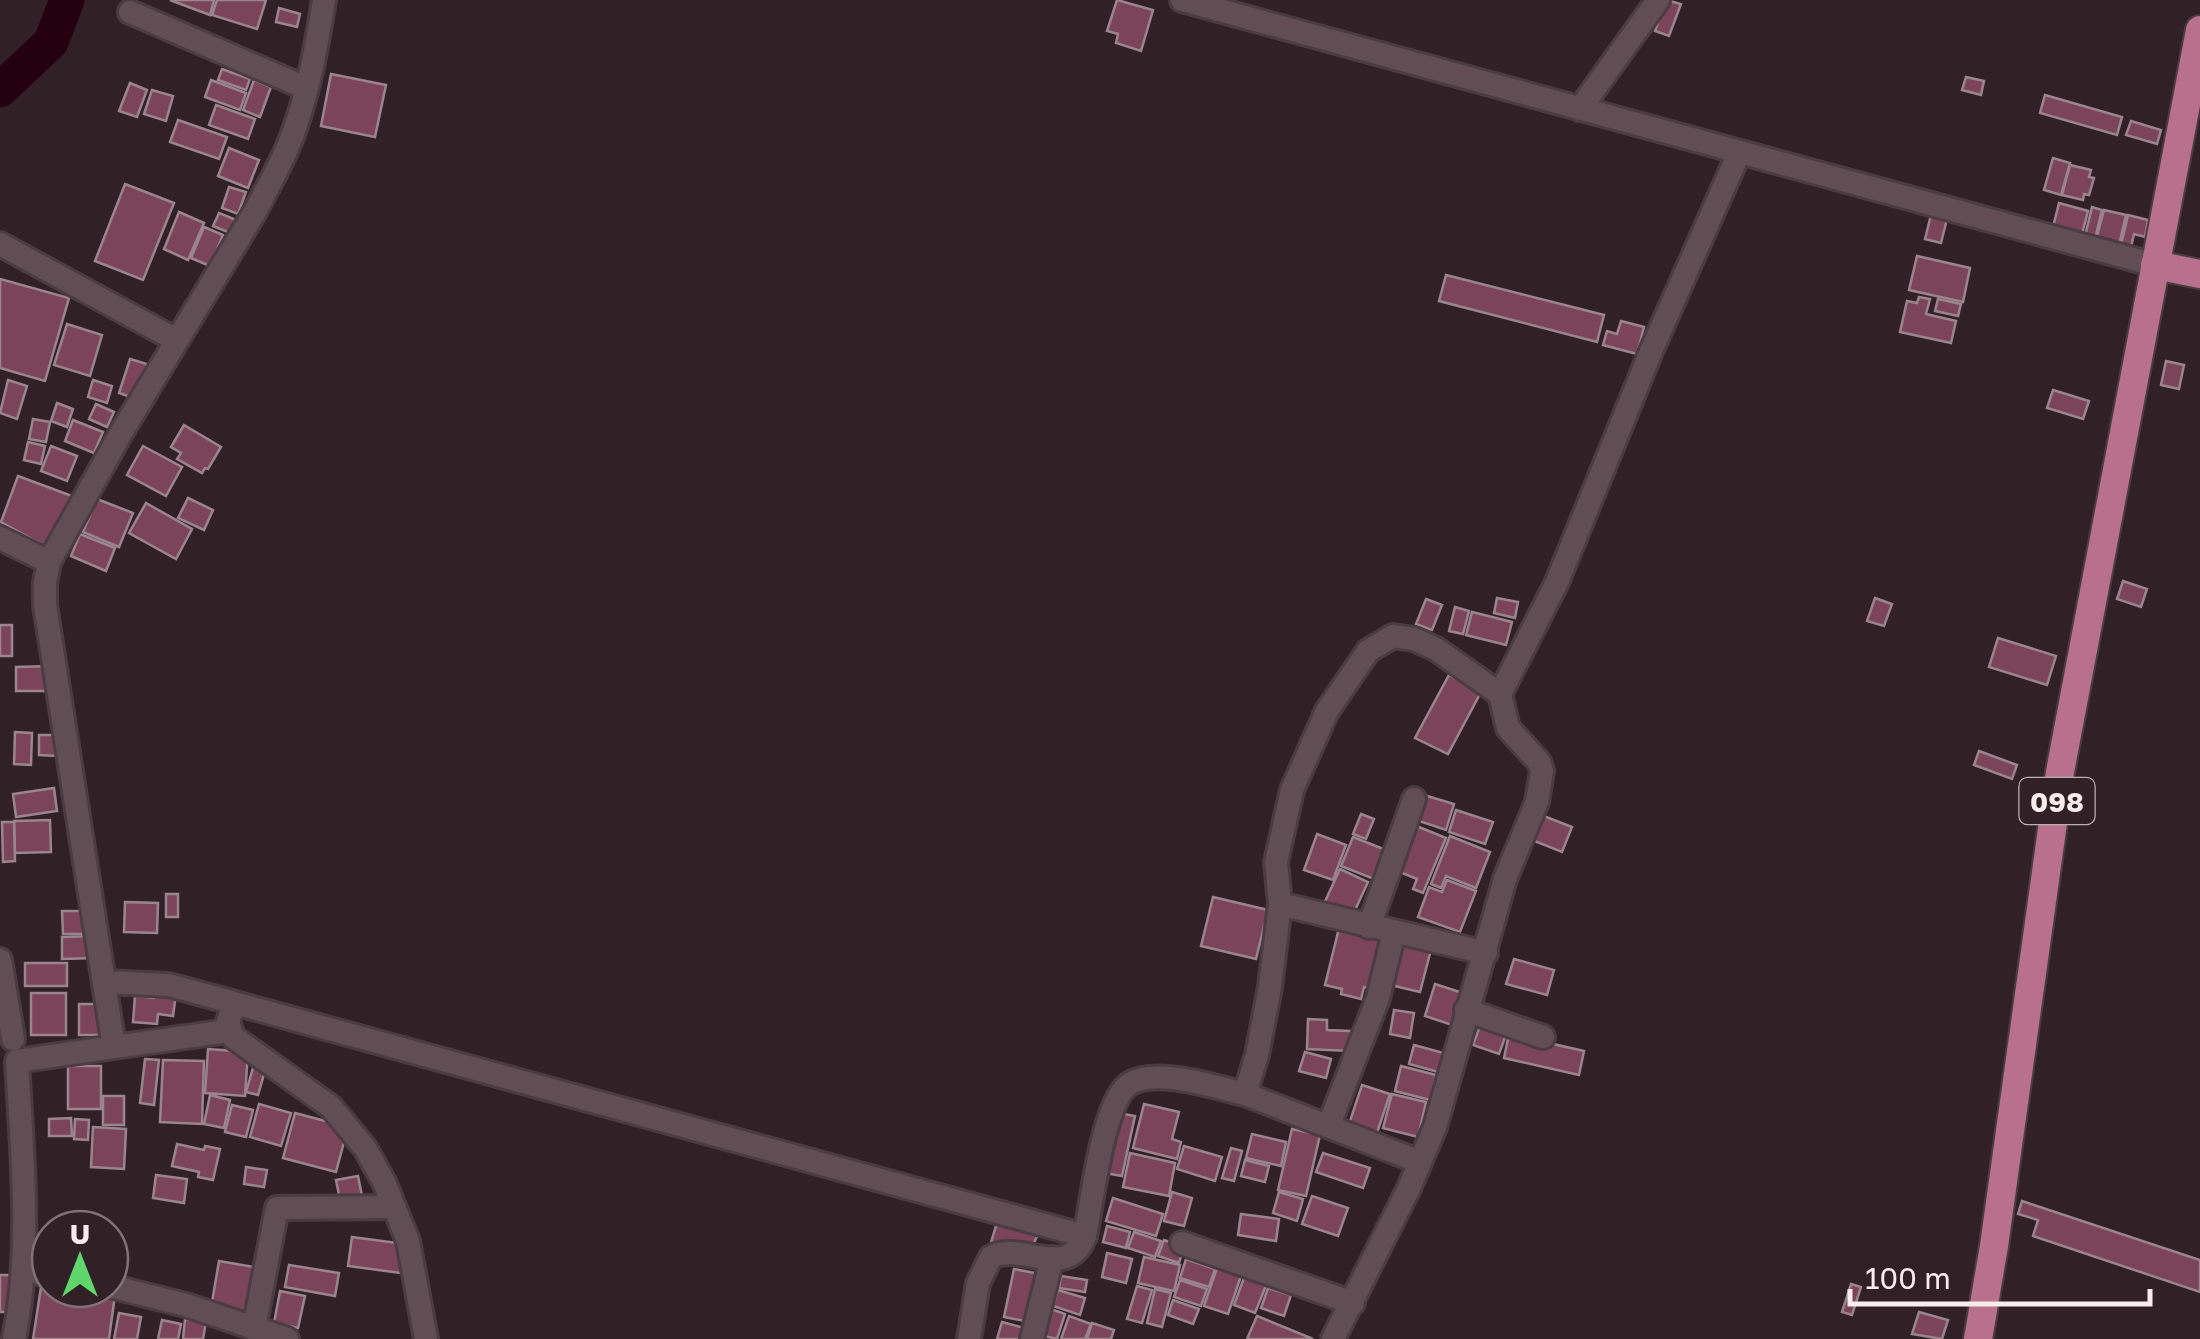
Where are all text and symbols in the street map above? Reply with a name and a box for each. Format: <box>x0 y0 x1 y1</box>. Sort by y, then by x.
road number: 098 <box>2020 778 2094 824</box>
north arrow <box>30 1209 130 1309</box>
text: U <box>70 1217 90 1250</box>
scale bar <box>1850 1244 2150 1306</box>
text: 100 m <box>1865 1260 1951 1296</box>

